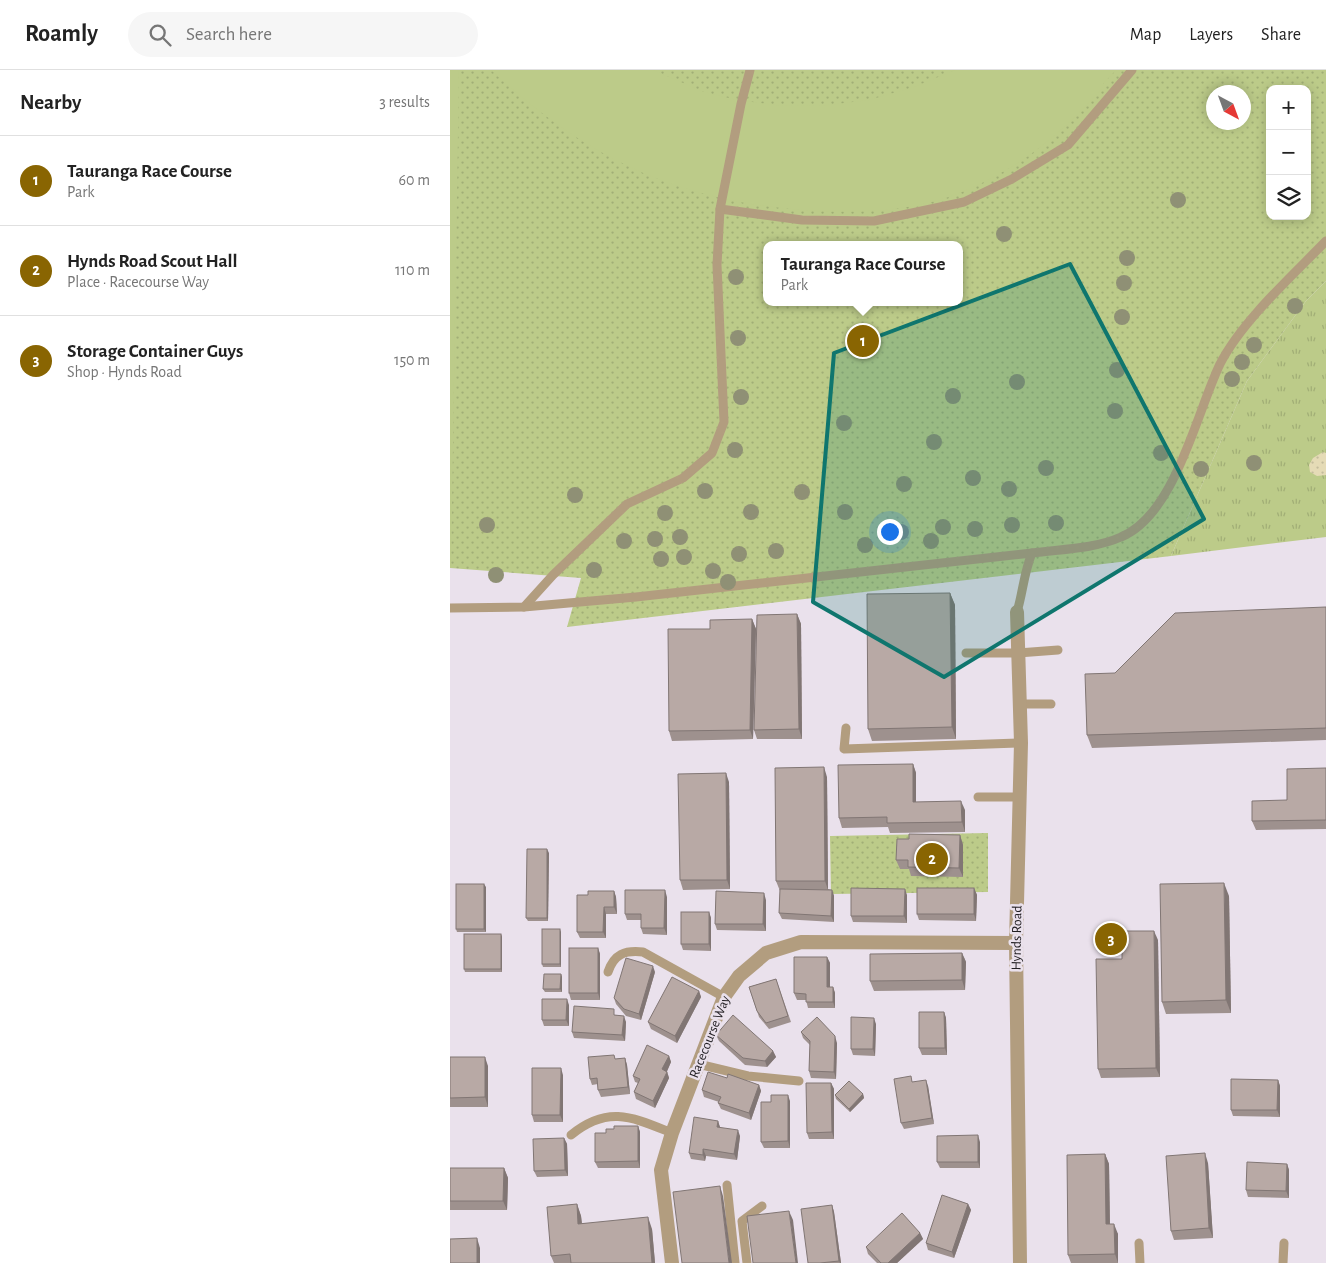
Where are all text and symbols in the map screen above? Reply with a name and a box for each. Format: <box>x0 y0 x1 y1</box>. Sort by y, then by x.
search box <box>128 12 478 57</box>
icon: search <box>146 21 174 49</box>
text: Roamly <box>25 22 98 46</box>
text: Search here <box>186 25 272 44</box>
text: Map <box>1130 26 1161 44</box>
text: Layers <box>1189 26 1233 44</box>
text: Share <box>1261 26 1301 44</box>
north arrow <box>1206 85 1251 130</box>
map controls <box>1266 85 1311 220</box>
button: + <box>1266 85 1311 130</box>
text: Nearby <box>20 92 81 113</box>
text: 3 results <box>379 94 430 110</box>
button: − <box>1266 130 1311 175</box>
text: Tauranga Race Course <box>67 162 232 181</box>
text: 1 <box>33 172 39 188</box>
text: 60 m <box>399 172 430 188</box>
button: layers <box>1266 175 1311 220</box>
text: Park <box>67 184 95 200</box>
popup <box>763 241 963 306</box>
text: Hynds Road Scout Hall <box>67 252 238 271</box>
text: Tauranga Race Course <box>781 255 945 274</box>
text: 2 <box>32 262 40 278</box>
text: 110 m <box>395 262 430 278</box>
text: Place · Racecourse Way <box>67 274 209 290</box>
text: Park <box>781 277 808 293</box>
pin: 1 <box>847 322 879 360</box>
text: Storage Container Guys <box>67 342 243 361</box>
text: 3 <box>33 352 39 368</box>
text: 150 m <box>394 352 430 368</box>
text: Shop · Hynds Road <box>67 364 182 380</box>
your location <box>877 519 903 545</box>
pin: 2 <box>916 840 948 878</box>
street label: Hynds Road <box>1009 905 1025 971</box>
pin: 3 <box>1095 920 1127 958</box>
street label: Racecourse Way <box>687 994 733 1080</box>

